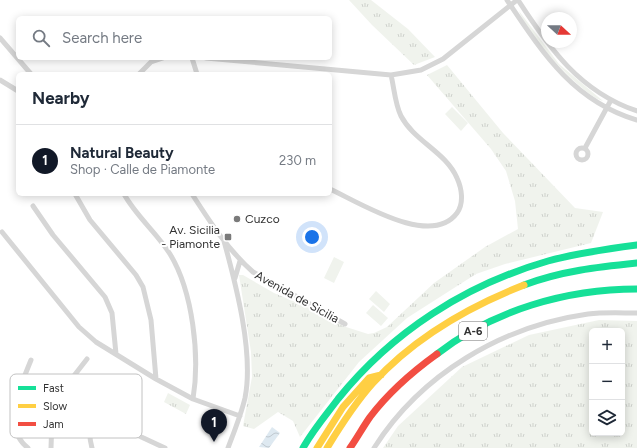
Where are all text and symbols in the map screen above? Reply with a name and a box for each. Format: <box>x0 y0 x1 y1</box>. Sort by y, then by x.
north arrow <box>541 12 577 48</box>
search box <box>16 16 332 60</box>
icon: search <box>30 27 52 49</box>
text: Search here <box>62 29 142 47</box>
text: Nearby <box>32 88 90 108</box>
text: Natural Beauty <box>70 144 174 162</box>
text: 1 <box>42 153 48 168</box>
text: 230 m <box>279 153 316 168</box>
text: Shop · Calle de Piamonte <box>70 162 215 177</box>
place label: Cuzco <box>245 212 280 226</box>
marker: Cuzco <box>232 214 242 224</box>
place label: Av. Sicilia - Piamonte <box>161 223 220 251</box>
your location <box>302 227 322 247</box>
marker: Av. Sicilia - Piamonte <box>223 232 233 242</box>
street label: Avenida de Sicilia <box>253 268 341 326</box>
road number: A-6 <box>459 322 487 340</box>
map controls <box>589 328 625 436</box>
button: + <box>589 328 625 364</box>
button: − <box>589 364 625 400</box>
legend <box>10 374 142 438</box>
text: Fast <box>43 382 64 395</box>
text: Slow <box>43 400 67 413</box>
button: layers <box>589 400 625 436</box>
pin: 1 <box>201 409 227 442</box>
text: Jam <box>43 418 64 431</box>

